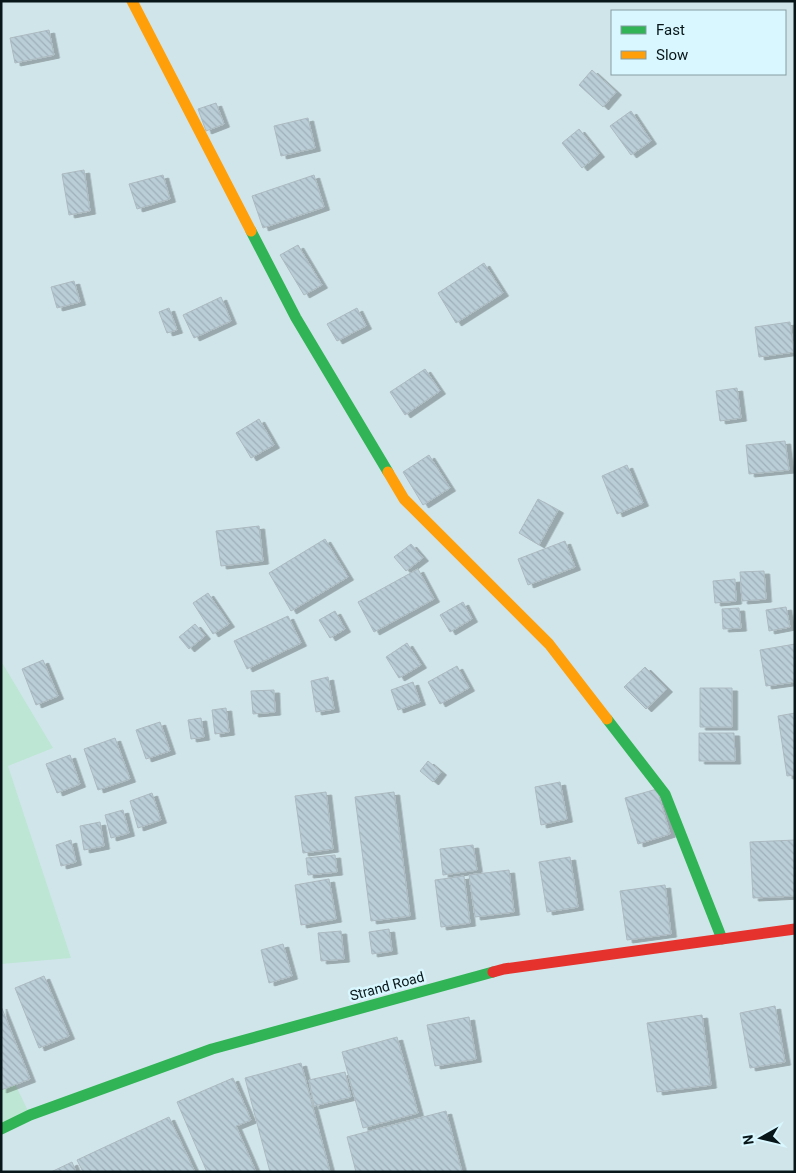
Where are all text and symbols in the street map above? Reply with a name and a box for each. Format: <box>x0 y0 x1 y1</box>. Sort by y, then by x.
legend <box>611 10 786 75</box>
text: Fast <box>656 21 685 39</box>
text: Slow <box>656 46 688 64</box>
street label: Strand Road <box>348 968 426 1004</box>
north arrow <box>736 1113 786 1163</box>
text: N <box>740 1134 757 1146</box>

